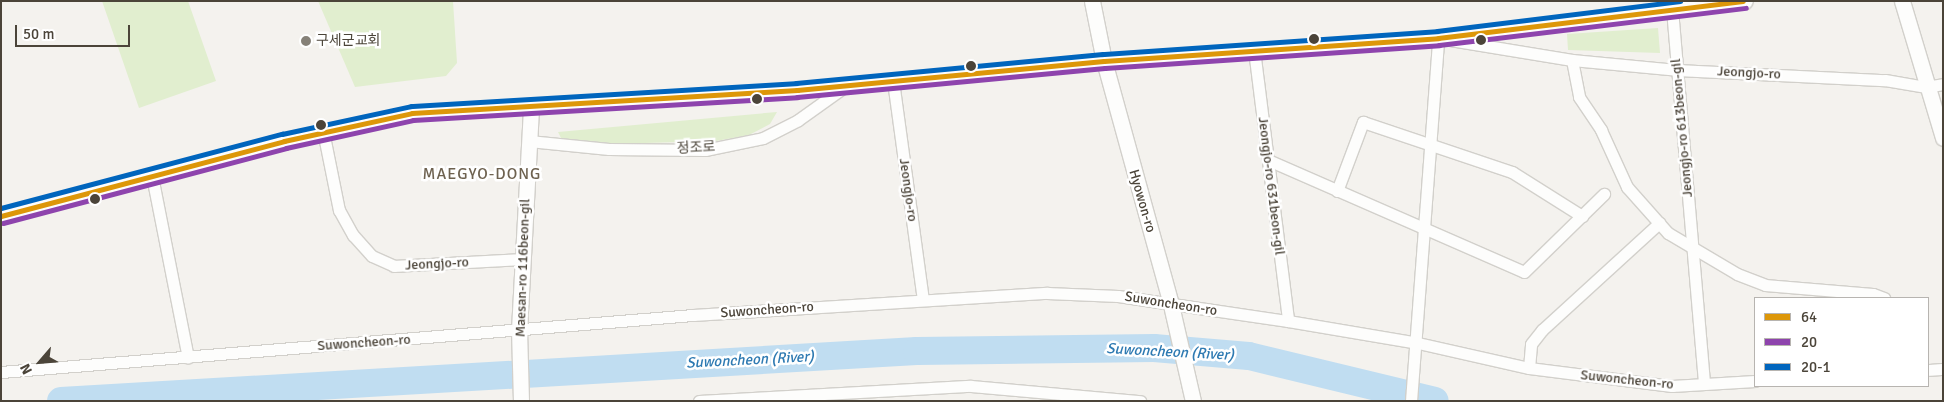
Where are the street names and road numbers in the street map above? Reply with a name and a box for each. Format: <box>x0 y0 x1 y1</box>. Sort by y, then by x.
street label: Jeongjo-ro 613beon-gil <box>1668 58 1696 198</box>
street label: Jeongjo-ro <box>1717 63 1781 83</box>
street label: Jeongjo-ro 631beon-gil <box>1254 116 1288 256</box>
street label: 정조로 <box>676 139 716 157</box>
street label: Jeongjo-ro <box>895 157 921 223</box>
street label: Hyowon-ro <box>1125 168 1159 234</box>
street label: Maesan-ro 116beon-gil <box>512 199 534 337</box>
street label: Jeongjo-ro <box>405 254 469 274</box>
street label: Suwoncheon-ro <box>1124 288 1218 320</box>
street label: Suwoncheon-ro <box>720 298 814 322</box>
street label: Suwoncheon-ro <box>317 331 411 355</box>
street label: Suwoncheon-ro <box>1580 367 1674 393</box>

